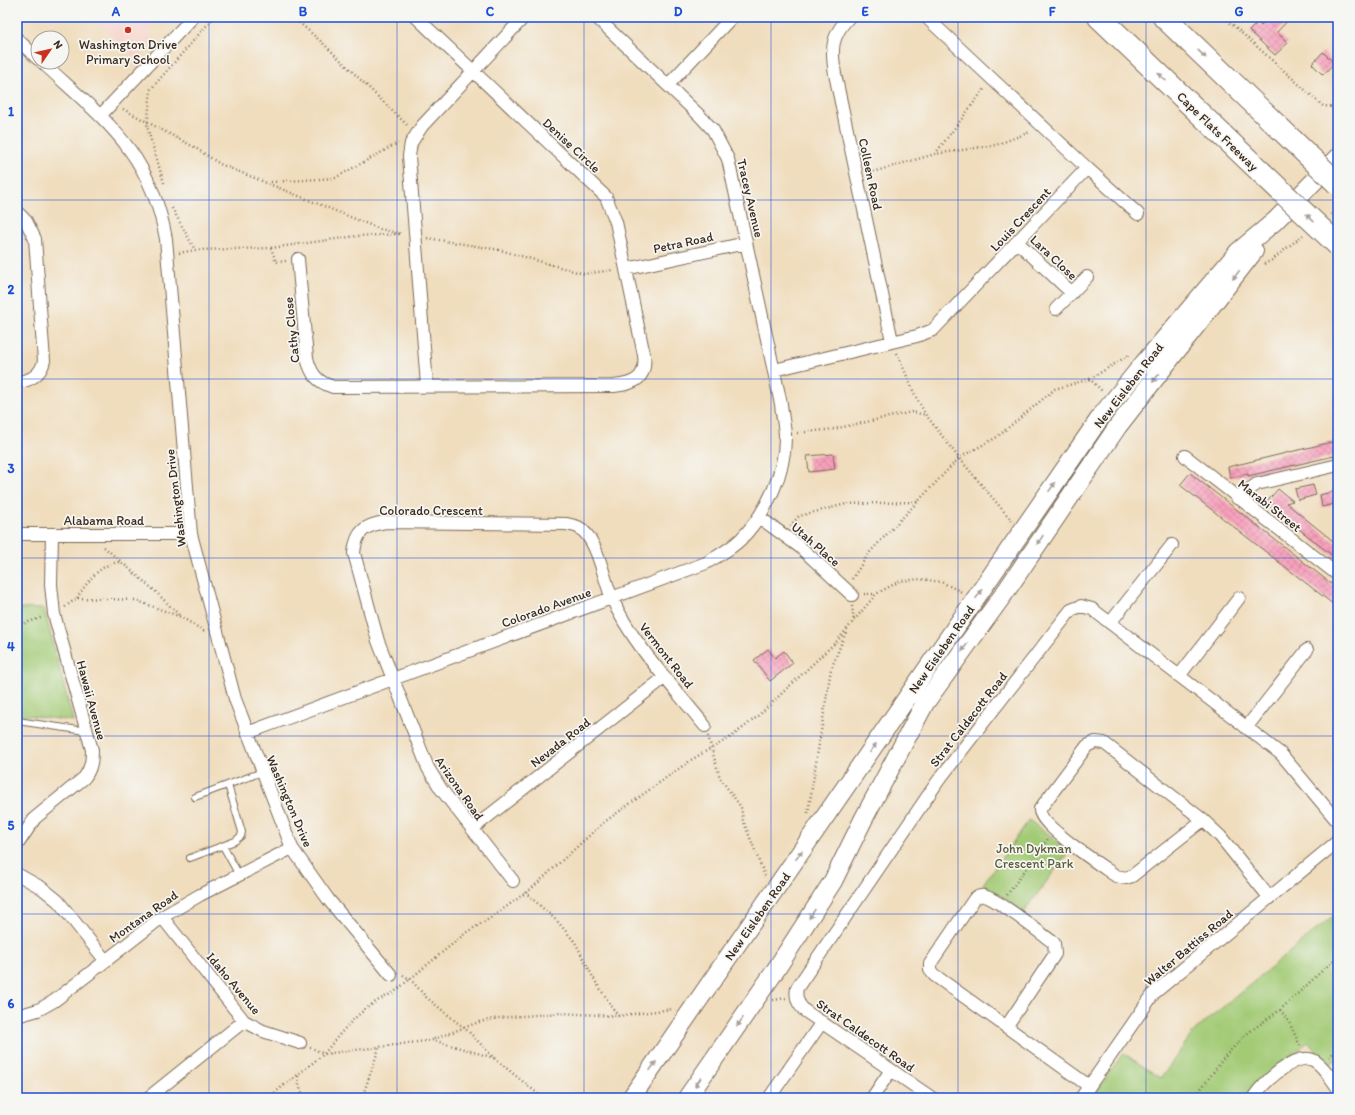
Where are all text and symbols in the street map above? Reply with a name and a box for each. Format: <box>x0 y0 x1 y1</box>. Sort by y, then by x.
text: A <box>111 4 121 19</box>
text: B <box>299 4 308 19</box>
text: C <box>486 4 495 19</box>
text: D <box>674 4 683 19</box>
text: E <box>861 4 869 19</box>
text: F <box>1049 4 1056 19</box>
text: G <box>1235 4 1244 19</box>
marker: Washington Drive Primary School <box>123 25 133 35</box>
north arrow <box>30 30 70 70</box>
place label: Washington Drive Primary School <box>79 37 177 67</box>
text: N <box>50 38 65 51</box>
one-way arrow <box>1197 49 1207 58</box>
one-way arrow <box>1157 72 1167 82</box>
street label: Cape Flats Freeway <box>1174 89 1262 174</box>
text: 1 <box>8 104 14 119</box>
street label: Denise Circle <box>540 115 604 176</box>
street label: Colleen Road <box>856 137 885 211</box>
street label: Tracey Avenue <box>734 157 767 239</box>
street label: Louis Crescent <box>987 184 1054 254</box>
one-way arrow <box>1305 213 1315 223</box>
street label: Petra Road <box>652 229 714 256</box>
street label: Lara Close <box>1027 232 1080 283</box>
one-way arrow <box>1231 270 1240 281</box>
text: 2 <box>8 282 15 297</box>
street label: Cathy Close <box>281 296 302 364</box>
street label: New Eisleben Road <box>1090 340 1166 431</box>
one-way arrow <box>1151 372 1160 383</box>
street label: Washington Drive <box>162 448 189 548</box>
text: 3 <box>7 461 15 476</box>
street label: Marabi Street <box>1235 476 1304 535</box>
one-way arrow <box>1048 482 1056 493</box>
street label: Colorado Crescent <box>379 503 483 518</box>
street label: Alabama Road <box>64 513 144 528</box>
street label: Utah Place <box>788 519 843 570</box>
one-way arrow <box>1036 535 1043 546</box>
street label: Colorado Avenue <box>499 584 593 631</box>
one-way arrow <box>975 589 983 600</box>
street label: New Eisleben Road <box>905 602 977 696</box>
street label: Vermont Road <box>636 620 697 691</box>
text: 4 <box>7 639 15 654</box>
one-way arrow <box>961 642 970 653</box>
street label: Hawaii Avenue <box>74 659 109 742</box>
street label: Strat Caldecott Road <box>927 669 1010 770</box>
street label: Nevada Road <box>527 714 593 770</box>
one-way arrow <box>869 742 877 753</box>
street label: Washington Drive <box>263 753 316 849</box>
street label: Arizona Road <box>432 754 487 823</box>
text: 5 <box>8 818 15 833</box>
park label: John Dykman Crescent Park <box>995 841 1074 871</box>
one-way arrow <box>795 849 803 860</box>
street label: New Eisleben Road <box>721 869 793 963</box>
street label: Montana Road <box>106 887 181 946</box>
street label: Walter Battiss Road <box>1141 906 1236 989</box>
one-way arrow <box>808 909 816 919</box>
street label: Idaho Avenue <box>203 949 264 1017</box>
text: 6 <box>8 996 15 1011</box>
street label: Strat Caldecott Road <box>814 996 918 1075</box>
one-way arrow <box>736 1017 744 1027</box>
one-way arrow <box>649 1061 657 1071</box>
one-way arrow <box>694 1077 702 1087</box>

